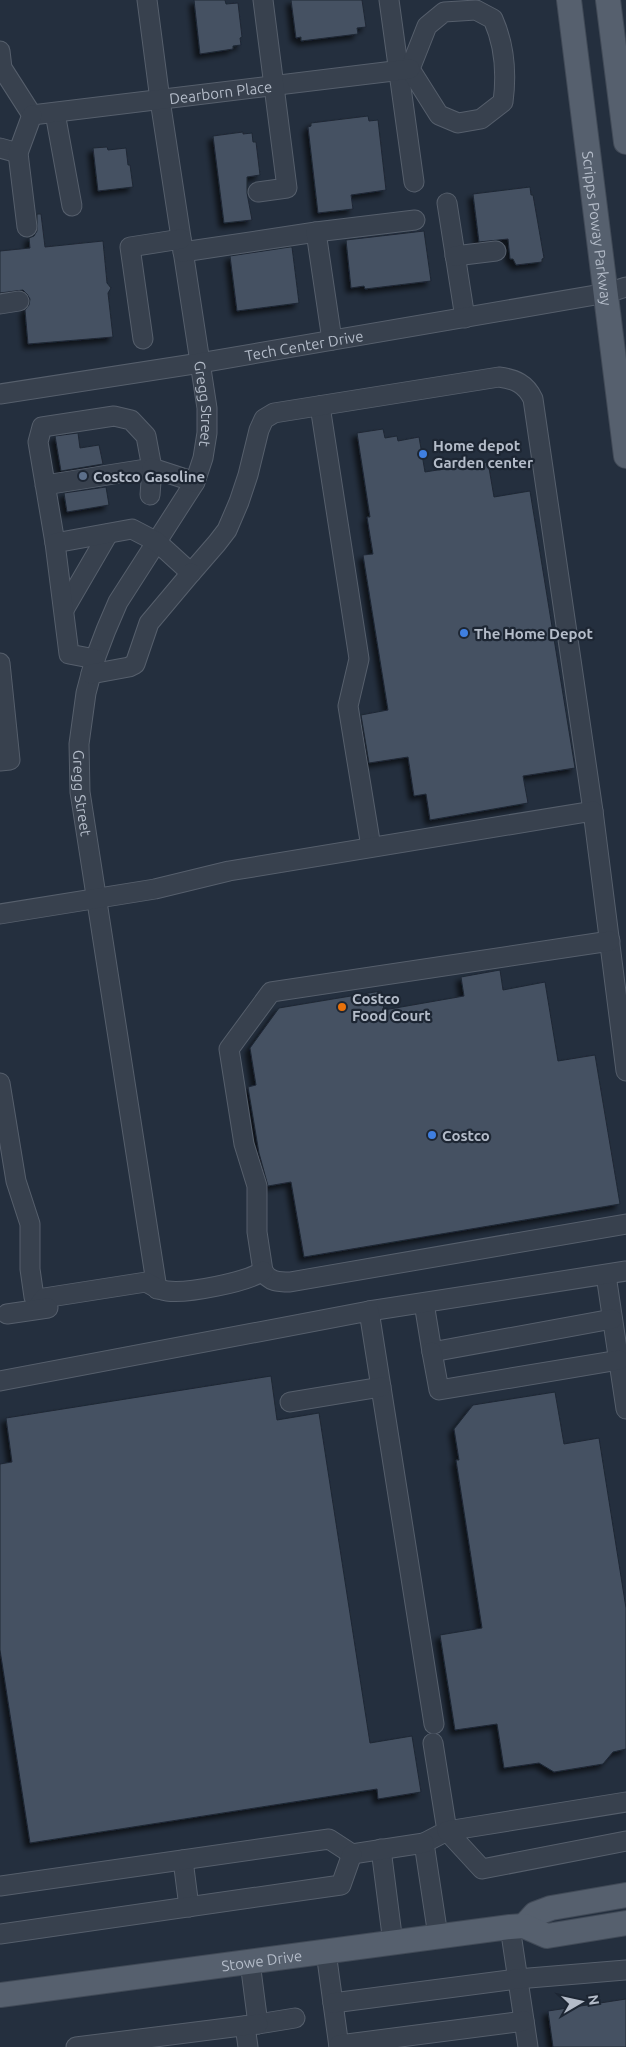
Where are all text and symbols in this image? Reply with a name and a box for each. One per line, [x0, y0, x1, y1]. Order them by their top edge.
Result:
street label: Dearborn Place [168, 77, 273, 107]
street label: Scripps Poway Parkway [579, 150, 616, 307]
street label: Tech Center Drive [244, 327, 365, 364]
street label: Gregg Street [191, 360, 216, 448]
place label: Home depot Garden center [433, 437, 534, 471]
marker: Home depot Garden center [417, 448, 429, 460]
place label: Costco Gasoline [93, 468, 205, 485]
marker: Costco Gasoline [77, 470, 89, 482]
place label: The Home Depot [474, 625, 594, 642]
marker: The Home Depot [458, 627, 470, 639]
street label: Gregg Street [71, 750, 95, 837]
place label: Costco Food Court [352, 990, 431, 1024]
marker: Costco Food Court [336, 1001, 348, 1013]
place label: Costco [442, 1127, 490, 1144]
marker: Costco [426, 1129, 438, 1141]
street label: Stowe Drive [220, 1946, 303, 1974]
north arrow [556, 1977, 606, 2027]
text: N [585, 1994, 603, 2006]

